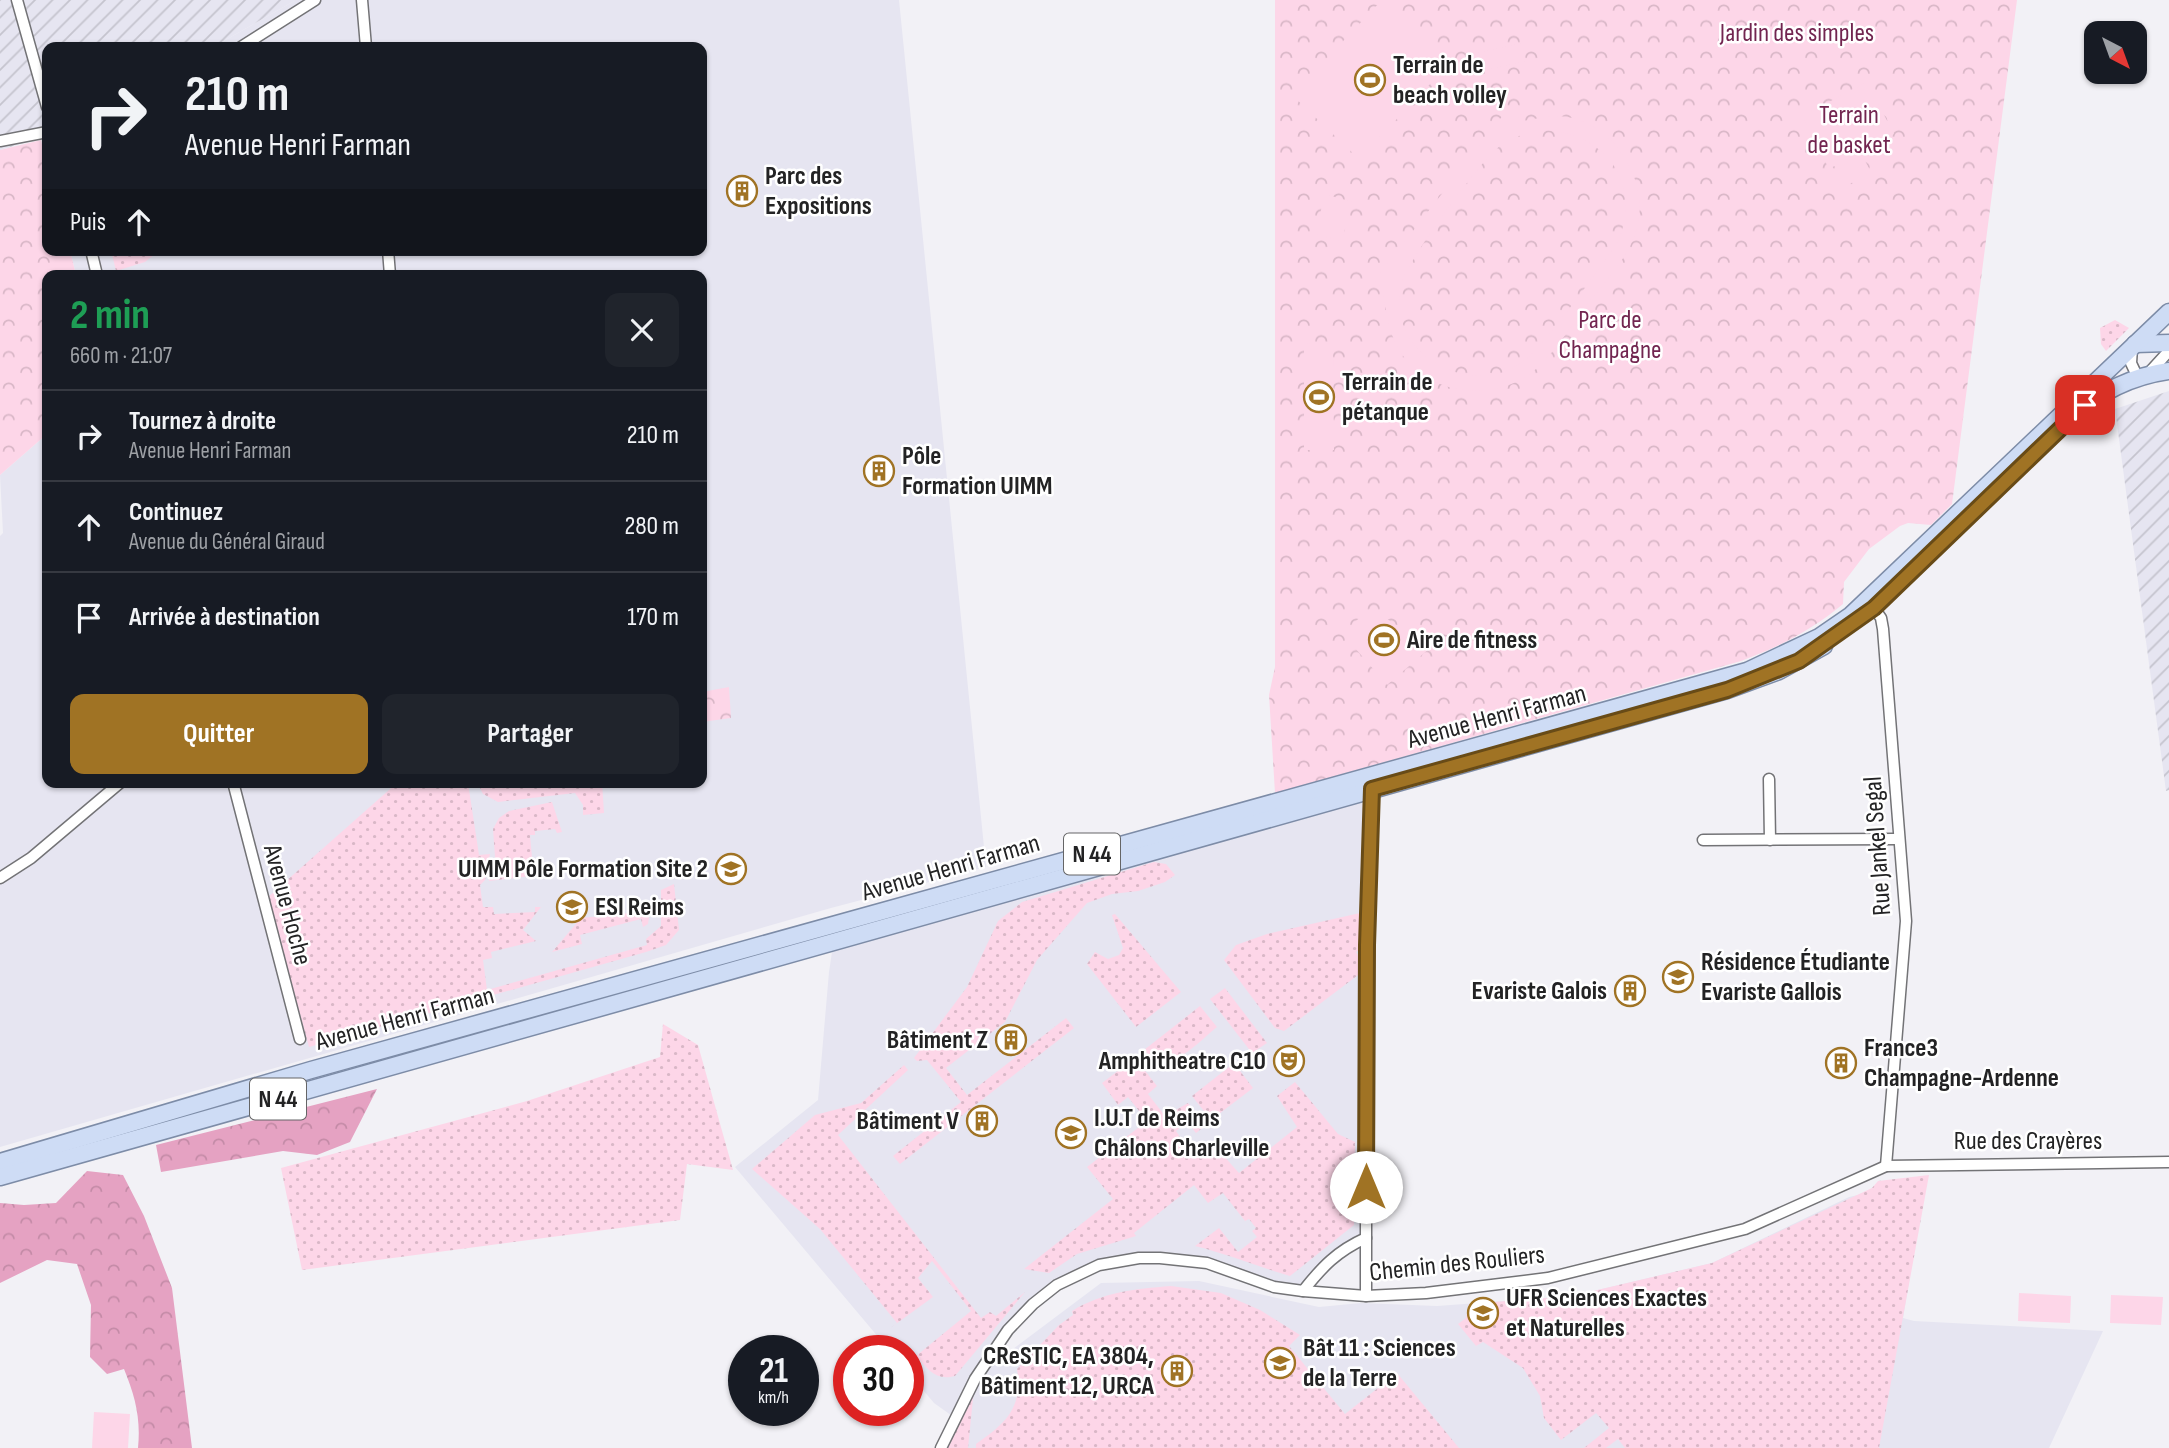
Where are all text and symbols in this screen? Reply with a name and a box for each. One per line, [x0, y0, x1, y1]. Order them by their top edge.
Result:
park label: Jardin des simples [1719, 18, 1874, 49]
north arrow [2084, 21, 2147, 84]
map controls [2084, 21, 2147, 84]
place label: Terrain de beach volley [1393, 50, 1507, 111]
sports icon: Terrain de beach volley [1353, 63, 1387, 97]
text: 210 m [185, 66, 289, 125]
icon: right [70, 70, 161, 161]
park label: Terrain de basket [1807, 100, 1891, 161]
text: Avenue Henri Farman [185, 126, 411, 165]
place label: Parc des Expositions [765, 161, 872, 222]
building icon: Parc des Expositions [725, 174, 759, 208]
icon: ahead [120, 203, 158, 241]
text: Puis [70, 207, 106, 238]
text: 2 min [70, 290, 150, 341]
button: close [605, 293, 679, 367]
park label: Parc de Champagne [1558, 305, 1662, 366]
text: 660 m · 21:07 [70, 342, 172, 370]
place label: Terrain de pétanque [1342, 367, 1433, 428]
pin [2055, 375, 2115, 435]
sports icon: Terrain de pétanque [1302, 380, 1336, 414]
icon: arrive [2066, 386, 2104, 424]
text: Tournez à droite [129, 406, 276, 437]
icon: right [70, 417, 108, 455]
text: 210 m [627, 420, 679, 451]
text: Avenue Henri Farman [129, 437, 291, 465]
place label: Pôle Formation UIMM [902, 441, 1053, 502]
building icon: Pôle Formation UIMM [862, 454, 896, 488]
text: Continuez [129, 497, 223, 528]
icon: ahead [70, 508, 108, 546]
text: 280 m [624, 511, 679, 542]
text: Avenue du Général Giraud [129, 528, 325, 556]
icon: arrive [70, 599, 108, 637]
text: Arrivée à destination [129, 602, 320, 633]
text: 170 m [627, 602, 679, 633]
sports icon: Aire de fitness [1367, 623, 1401, 657]
place label: Aire de fitness [1406, 625, 1537, 656]
street label: Avenue Henri Farman [1403, 678, 1590, 756]
button: Quitter [70, 694, 368, 774]
button: Partager [382, 694, 679, 774]
street label: Rue Jankel Segal [1858, 775, 1898, 917]
street label: Avenue Henri Farman [858, 828, 1044, 908]
road number: N 44 [1064, 834, 1120, 874]
street label: Avenue Hoche [256, 840, 318, 969]
school or university icon: UIMM Pôle Formation Site 2 [714, 852, 748, 886]
place label: UIMM Pôle Formation Site 2 [458, 854, 708, 885]
school or university icon: ESI Reims [555, 890, 589, 924]
place label: ESI Reims [595, 892, 684, 923]
place label: Résidence Étudiante Evariste Gallois [1701, 947, 1890, 1008]
school or university icon: Résidence Étudiante Evariste Gallois [1661, 960, 1695, 994]
building icon: Evariste Galois [1613, 974, 1647, 1008]
place label: Evariste Galois [1472, 976, 1607, 1007]
street label: Avenue Henri Farman [311, 980, 498, 1058]
building icon: Bâtiment Z [994, 1023, 1028, 1057]
place label: Bâtiment Z [887, 1025, 989, 1056]
place label: France3 Champagne-Ardenne [1864, 1033, 2059, 1094]
theatre icon: Amphitheatre C10 [1272, 1044, 1306, 1078]
place label: Amphitheatre C10 [1098, 1046, 1266, 1077]
building icon: France3 Champagne-Ardenne [1824, 1046, 1858, 1080]
road number: N 44 [250, 1078, 306, 1120]
place label: I.U.T de Reims Châlons Charleville [1094, 1103, 1269, 1164]
building icon: Bâtiment V [965, 1104, 999, 1138]
place label: Bâtiment V [857, 1106, 959, 1137]
school or university icon: I.U.T de Reims Châlons Charleville [1054, 1116, 1088, 1150]
street label: Rue des Crayères [1954, 1126, 2102, 1157]
position arrow [1329, 1150, 1403, 1224]
street label: Chemin des Rouliers [1368, 1239, 1546, 1289]
place label: UFR Sciences Exactes et Naturelles [1506, 1283, 1707, 1344]
school or university icon: UFR Sciences Exactes et Naturelles [1466, 1296, 1500, 1330]
place label: Bât 11 : Sciences de la Terre [1303, 1333, 1456, 1394]
speed limit sign: 30 [833, 1335, 924, 1426]
place label: CReSTIC, EA 3804, Bâtiment 12, URCA [981, 1341, 1155, 1402]
school or university icon: Bât 11 : Sciences de la Terre [1263, 1346, 1297, 1380]
text: 21 [759, 1350, 788, 1393]
building icon: CReSTIC, EA 3804, Bâtiment 12, URCA [1160, 1354, 1194, 1388]
text: km/h [758, 1387, 789, 1408]

